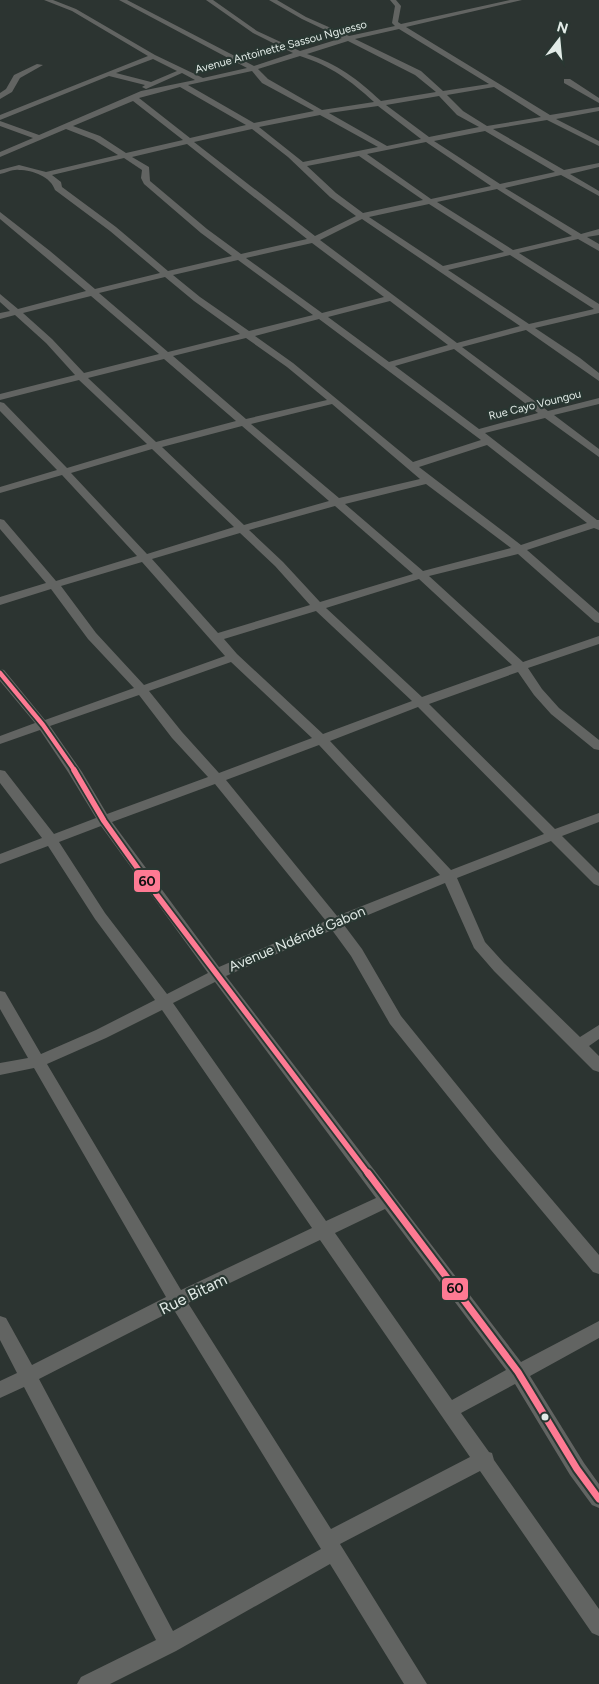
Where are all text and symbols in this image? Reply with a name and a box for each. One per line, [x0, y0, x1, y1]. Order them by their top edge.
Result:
north arrow [534, 15, 584, 65]
street label: Avenue Antoinette Sassou Nguesso [194, 18, 368, 76]
text: N [555, 18, 570, 38]
street label: Rue Cayo Voungou [487, 387, 583, 423]
line badge: 60 [133, 869, 161, 893]
text: 60 [138, 873, 156, 890]
street label: Avenue Ndéndé Gabon [226, 902, 368, 975]
street label: Rue Bitam [156, 1269, 230, 1319]
line badge: 60 [441, 1277, 469, 1301]
text: 60 [446, 1280, 464, 1297]
unlabelled marker [540, 1412, 550, 1422]

